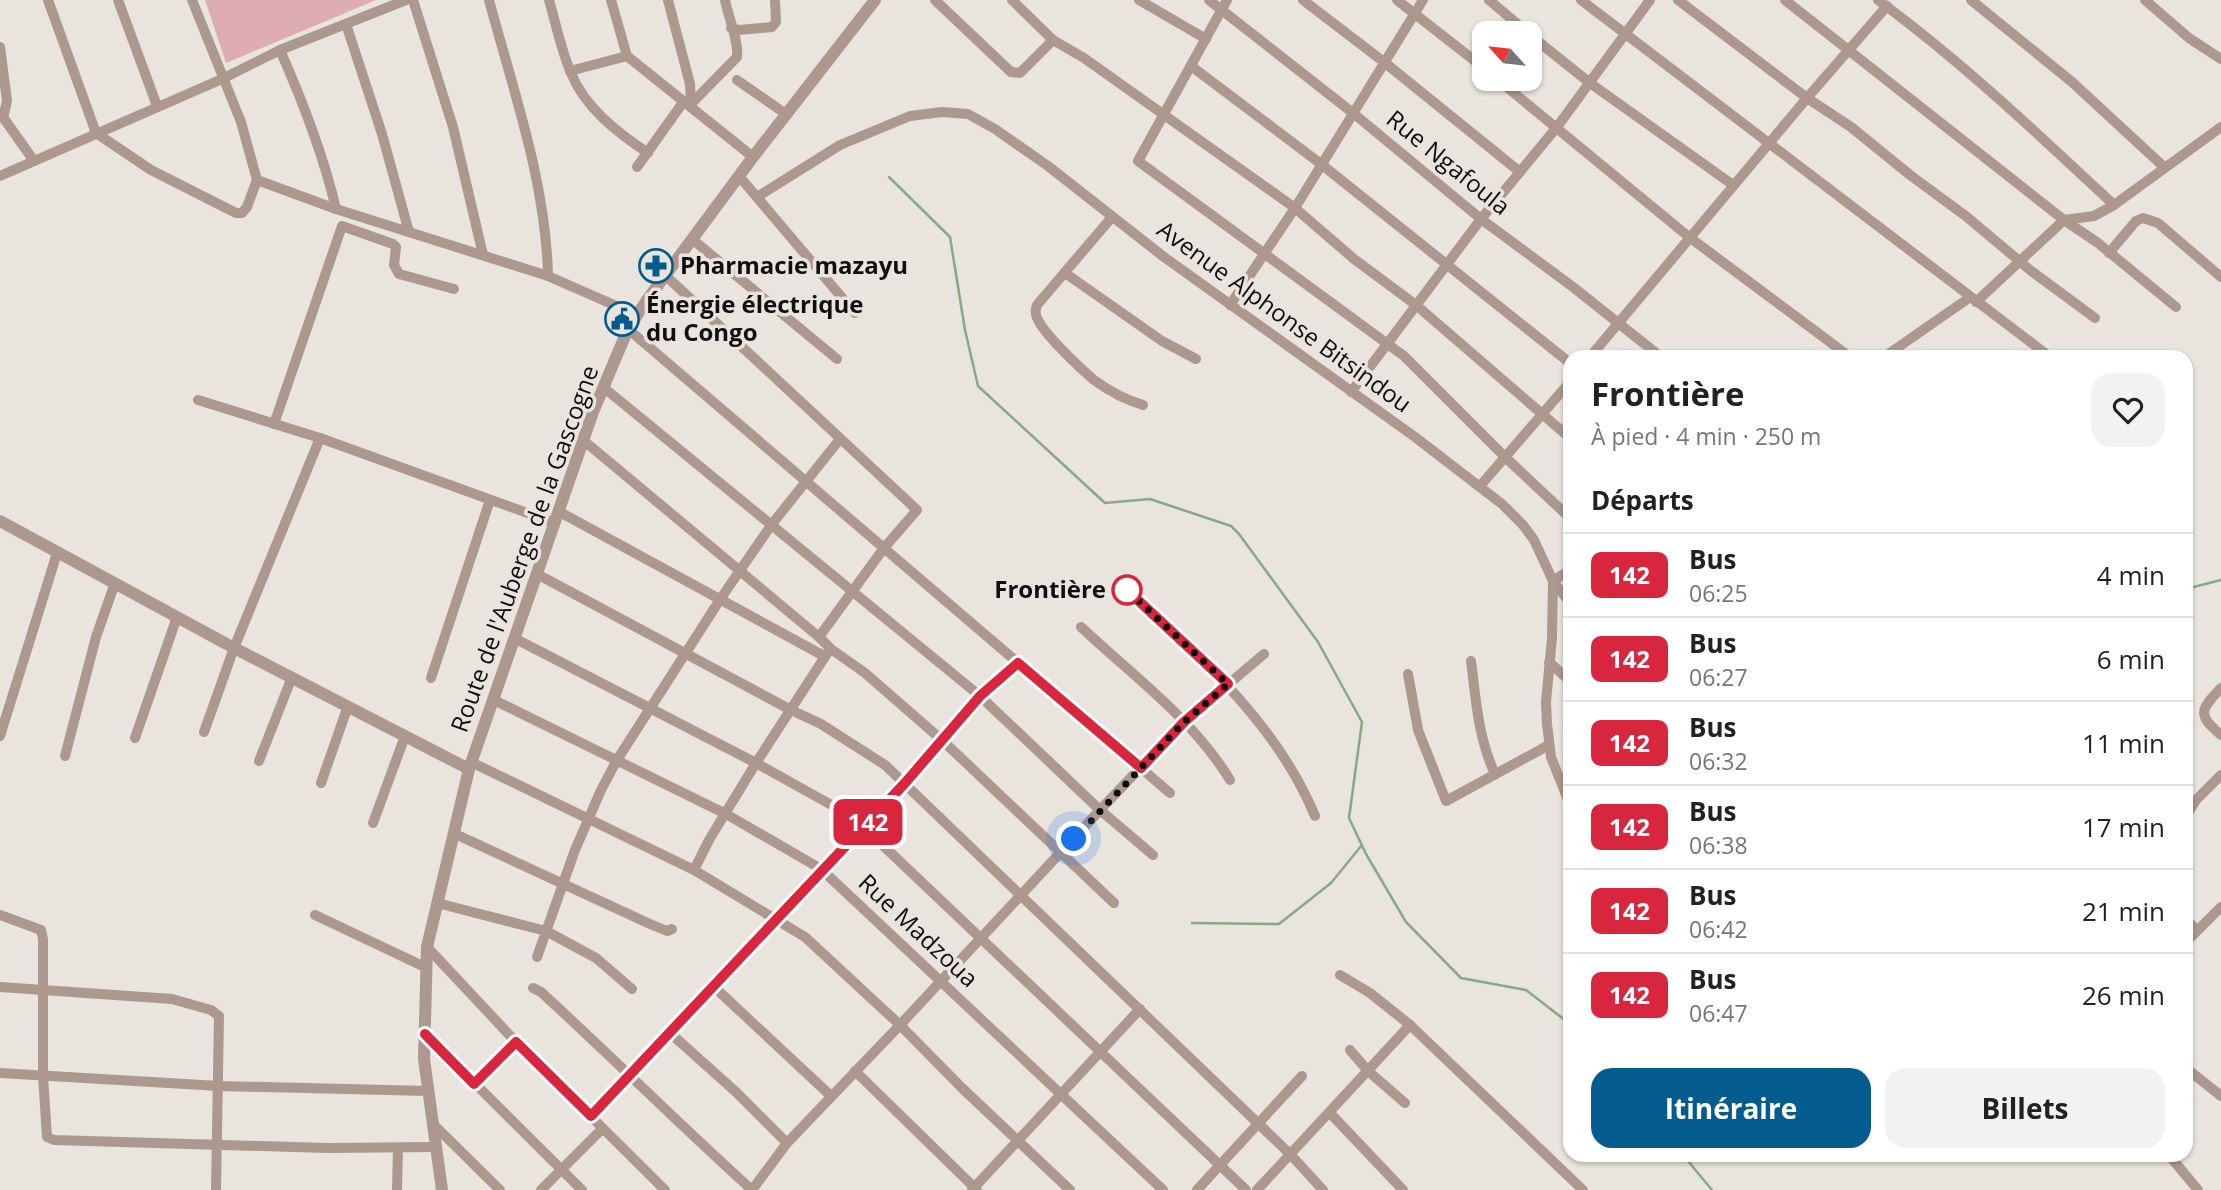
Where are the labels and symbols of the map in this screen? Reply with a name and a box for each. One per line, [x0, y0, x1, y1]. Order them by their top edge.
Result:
north arrow [1472, 21, 1542, 91]
street label: Rue Ngafoula [1380, 102, 1518, 222]
street label: Avenue Alphonse Bitsindou [1151, 212, 1419, 419]
pharmacy icon: Pharmacie mazayu [637, 247, 675, 285]
place label: Pharmacie mazayu [680, 248, 908, 281]
place label: Énergie électrique du Congo [646, 287, 863, 348]
public building icon: Énergie électrique du Congo [603, 300, 641, 338]
street label: Route de l'Auberge de la Gascogne [442, 361, 605, 736]
place label: Frontière [994, 572, 1106, 605]
marker: Frontière [1112, 575, 1142, 605]
line badge: 142 [828, 799, 908, 845]
your location [1056, 821, 1091, 856]
street label: Rue Madzoua [852, 866, 986, 994]

